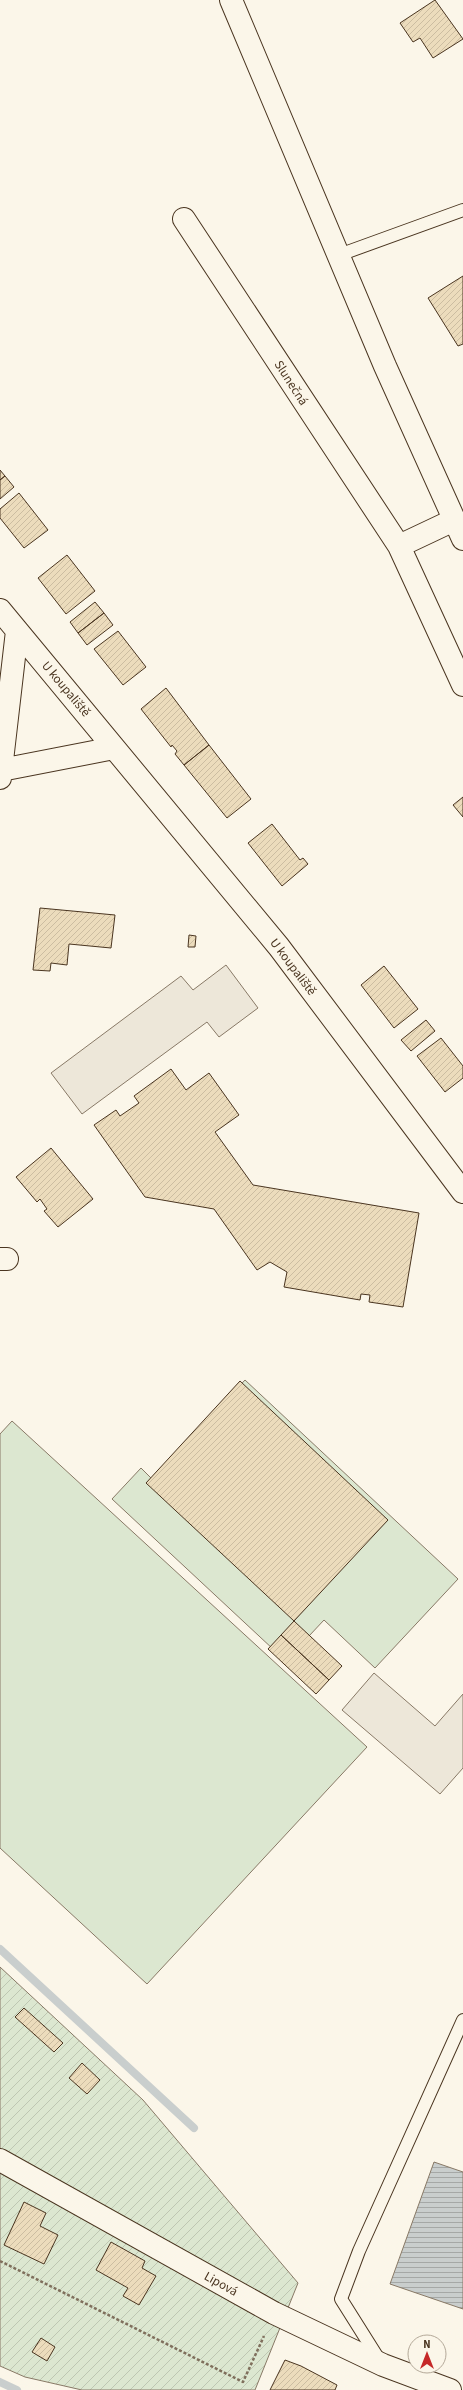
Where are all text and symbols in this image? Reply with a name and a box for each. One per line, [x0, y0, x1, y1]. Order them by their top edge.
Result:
street label: Slunečná [270, 357, 312, 409]
street label: U koupaliště [37, 657, 95, 721]
street label: U koupaliště [266, 935, 320, 999]
street label: Lipová [201, 2267, 241, 2301]
north arrow [407, 2334, 447, 2374]
text: N [423, 2337, 431, 2352]

